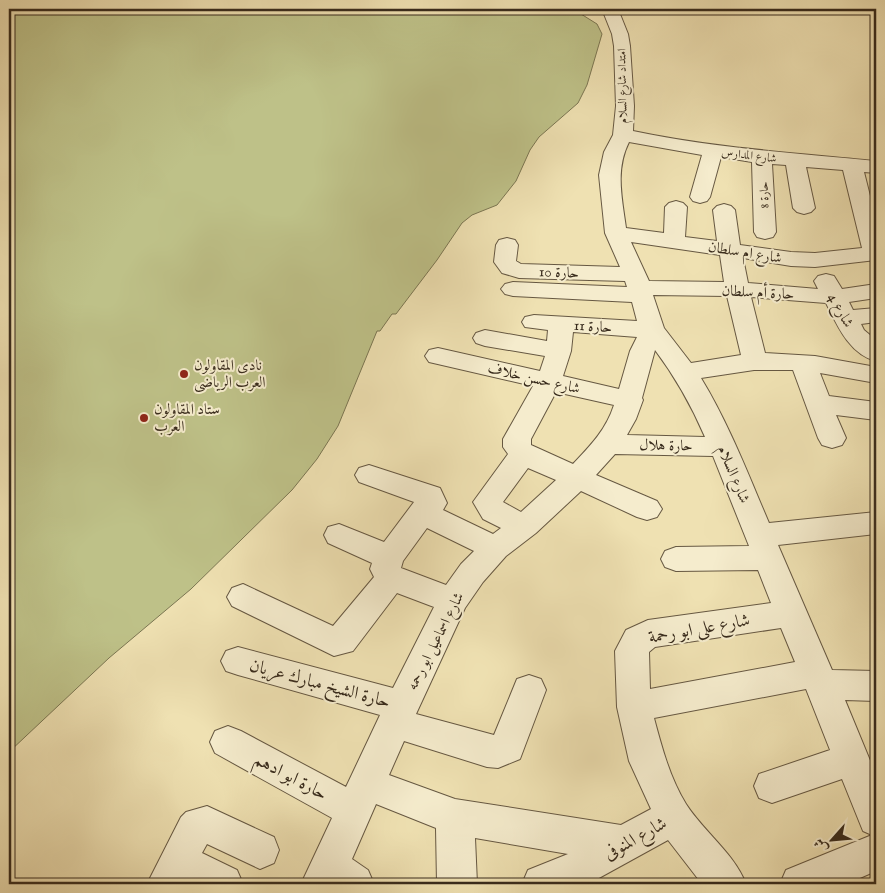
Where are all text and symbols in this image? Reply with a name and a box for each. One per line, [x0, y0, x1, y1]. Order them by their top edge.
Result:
street label: امتداد شارع السلام [614, 48, 634, 124]
street label: شارع المدارس [720, 145, 777, 169]
street label: حارة 8 [757, 181, 772, 209]
street label: شارع ام سلطان [706, 237, 783, 271]
street label: حارة 10 [539, 262, 579, 283]
street label: حارة أم سلطان [721, 279, 795, 307]
street label: شارع 4 [821, 290, 858, 332]
street label: حارة 11 [573, 316, 613, 337]
place label: نادى المقاولون العرب الرياضى [194, 356, 266, 393]
street label: شارع حسن خلاف [485, 359, 582, 401]
marker: نادى المقاولون العرب الرياضى [178, 368, 190, 380]
place label: ستاد المقاولون العرب [154, 400, 220, 436]
marker: ستاد المقاولون العرب [138, 412, 150, 424]
street label: حارة هلال [639, 436, 693, 455]
street label: شارع السلام [710, 442, 754, 507]
street label: شارع اسماعيل ابو رحمه [403, 589, 471, 695]
street label: شارع على ابو رحمة [647, 609, 752, 652]
street label: حارة الشيخ مبارك عريان [246, 655, 393, 717]
street label: حارة ابو ادهم [248, 748, 331, 810]
street label: شارع المنوفى [600, 813, 672, 868]
north arrow [808, 816, 858, 866]
text: ش [810, 835, 832, 856]

